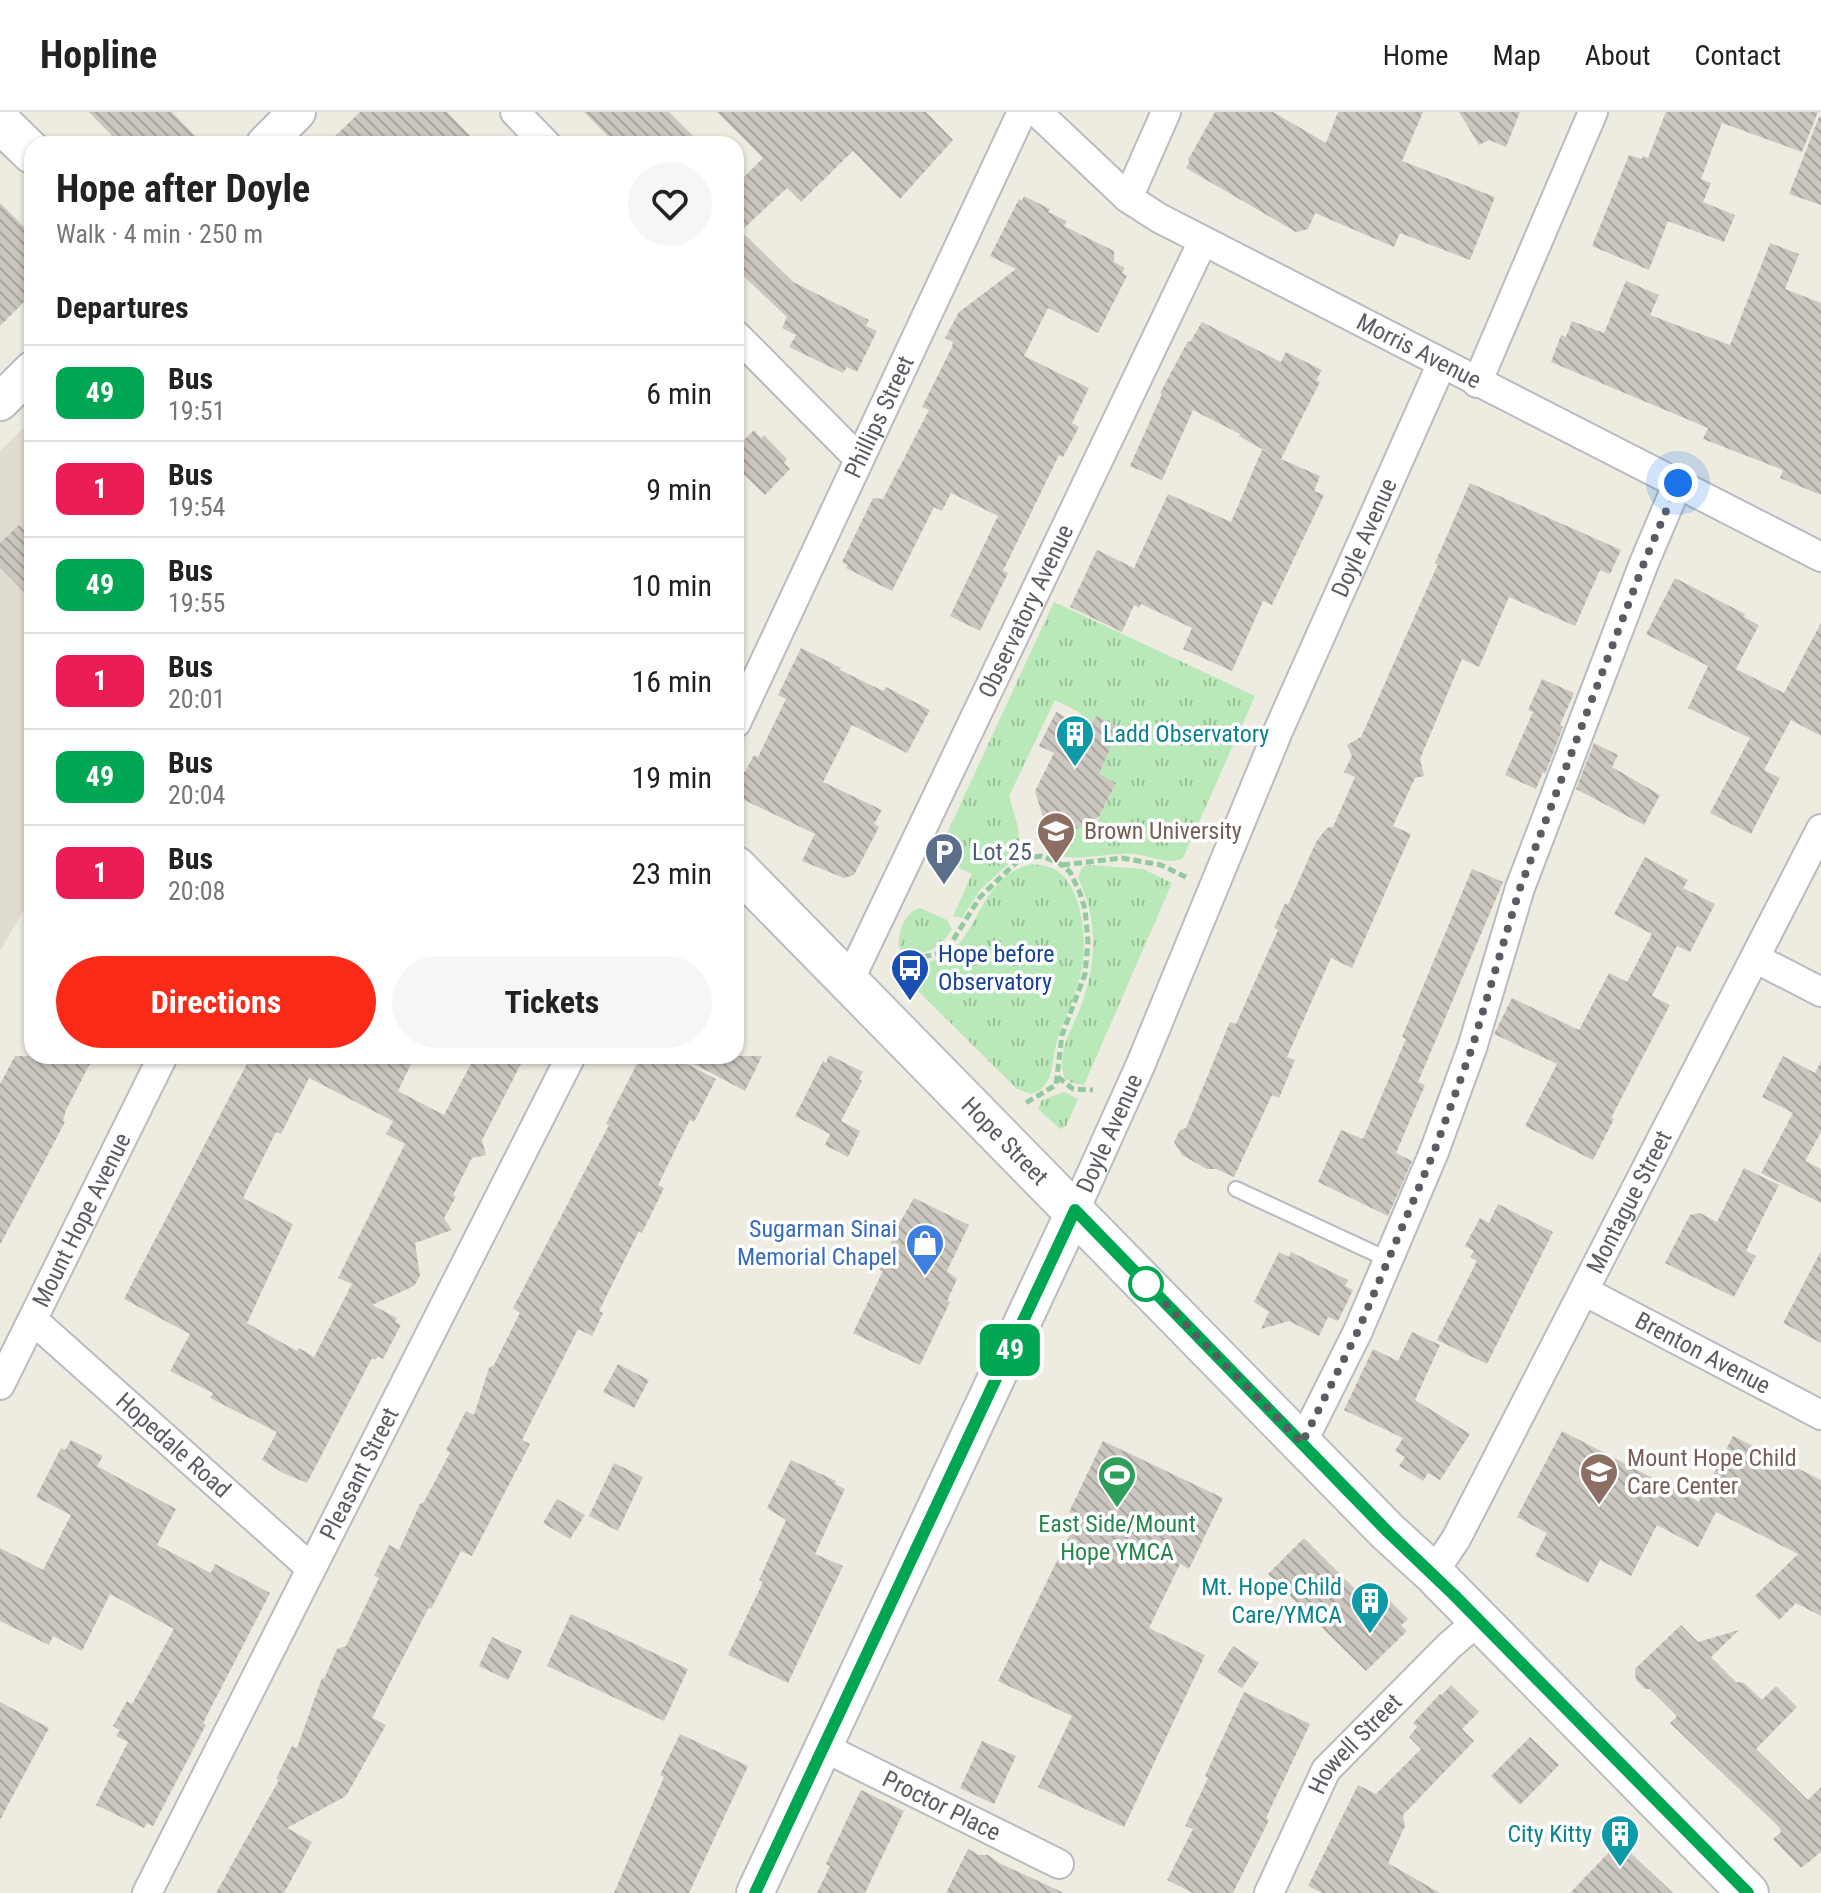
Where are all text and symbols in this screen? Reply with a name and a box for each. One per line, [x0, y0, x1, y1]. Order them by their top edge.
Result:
text: Hopline [40, 33, 157, 77]
text: Home [1383, 39, 1448, 72]
text: Map [1492, 39, 1541, 72]
text: About [1585, 39, 1651, 72]
text: Contact [1695, 39, 1781, 72]
button: heart [628, 162, 712, 246]
text: Hope after Doyle [56, 167, 310, 211]
text: Walk · 4 min · 250 m [56, 219, 263, 249]
text: Departures [56, 290, 189, 325]
street label: Morris Avenue [1352, 308, 1486, 394]
street label: Phillips Street [839, 351, 920, 482]
text: Bus [168, 361, 213, 396]
text: 49 [86, 376, 114, 409]
text: 6 min [646, 376, 712, 411]
text: 19:51 [168, 396, 225, 426]
text: Bus [168, 457, 213, 492]
your location [1658, 463, 1698, 503]
text: 1 [93, 472, 107, 505]
text: 9 min [646, 472, 712, 507]
street label: Doyle Avenue [1326, 474, 1403, 601]
text: 19:54 [168, 492, 225, 522]
street label: Observatory Avenue [973, 520, 1079, 702]
text: Bus [168, 553, 213, 588]
text: 49 [86, 568, 114, 601]
text: 10 min [631, 568, 712, 603]
text: 19:55 [168, 588, 225, 618]
text: Bus [168, 649, 213, 684]
text: 1 [93, 664, 107, 697]
text: 16 min [631, 664, 712, 699]
text: 20:01 [168, 684, 225, 714]
building icon: Ladd Observatory [1054, 713, 1096, 768]
place label: Ladd Observatory [1103, 720, 1269, 748]
text: Bus [168, 745, 213, 780]
text: 49 [86, 760, 114, 793]
text: 19 min [631, 760, 712, 795]
text: 20:04 [168, 780, 225, 810]
school or university icon: Brown University [1035, 810, 1077, 865]
place label: Brown University [1084, 817, 1242, 845]
parking icon: Lot 25 [923, 831, 965, 886]
place label: Lot 25 [972, 838, 1032, 866]
text: Bus [168, 841, 213, 876]
text: 1 [93, 856, 107, 889]
text: 23 min [631, 856, 712, 891]
text: 20:08 [168, 876, 225, 906]
place label: Hope before Observatory [938, 940, 1055, 996]
bus stop icon: Hope before Observatory [889, 947, 931, 1002]
button: Directions [56, 956, 376, 1048]
button: Tickets [392, 956, 712, 1048]
street label: Doyle Avenue [1071, 1070, 1148, 1197]
street label: Hope Street [956, 1091, 1054, 1191]
street label: Montague Street [1581, 1126, 1678, 1278]
street label: Mount Hope Avenue [27, 1128, 137, 1312]
place label: Sugarman Sinai Memorial Chapel [737, 1215, 897, 1271]
shop icon: Sugarman Sinai Memorial Chapel [904, 1222, 946, 1277]
unlabelled marker [1129, 1267, 1163, 1301]
street label: Brenton Avenue [1631, 1306, 1775, 1400]
line badge: 49 [974, 1324, 1046, 1376]
text: 49 [996, 1333, 1024, 1366]
street label: Hopedale Road [110, 1387, 236, 1504]
street label: Pleasant Street [314, 1403, 405, 1545]
place label: Mount Hope Child Care Center [1627, 1444, 1797, 1500]
school or university icon: Mount Hope Child Care Center [1578, 1451, 1620, 1506]
sports icon: East Side/Mount Hope YMCA [1096, 1454, 1138, 1509]
place label: East Side/Mount Hope YMCA [1038, 1510, 1196, 1566]
place label: Mt. Hope Child Care/YMCA [1201, 1573, 1342, 1629]
building icon: Mt. Hope Child Care/YMCA [1349, 1580, 1391, 1635]
street label: Howell Street [1303, 1688, 1408, 1798]
street label: Proctor Place [878, 1765, 1005, 1847]
building icon: City Kitty [1599, 1813, 1641, 1868]
place label: City Kitty [1507, 1820, 1592, 1848]

